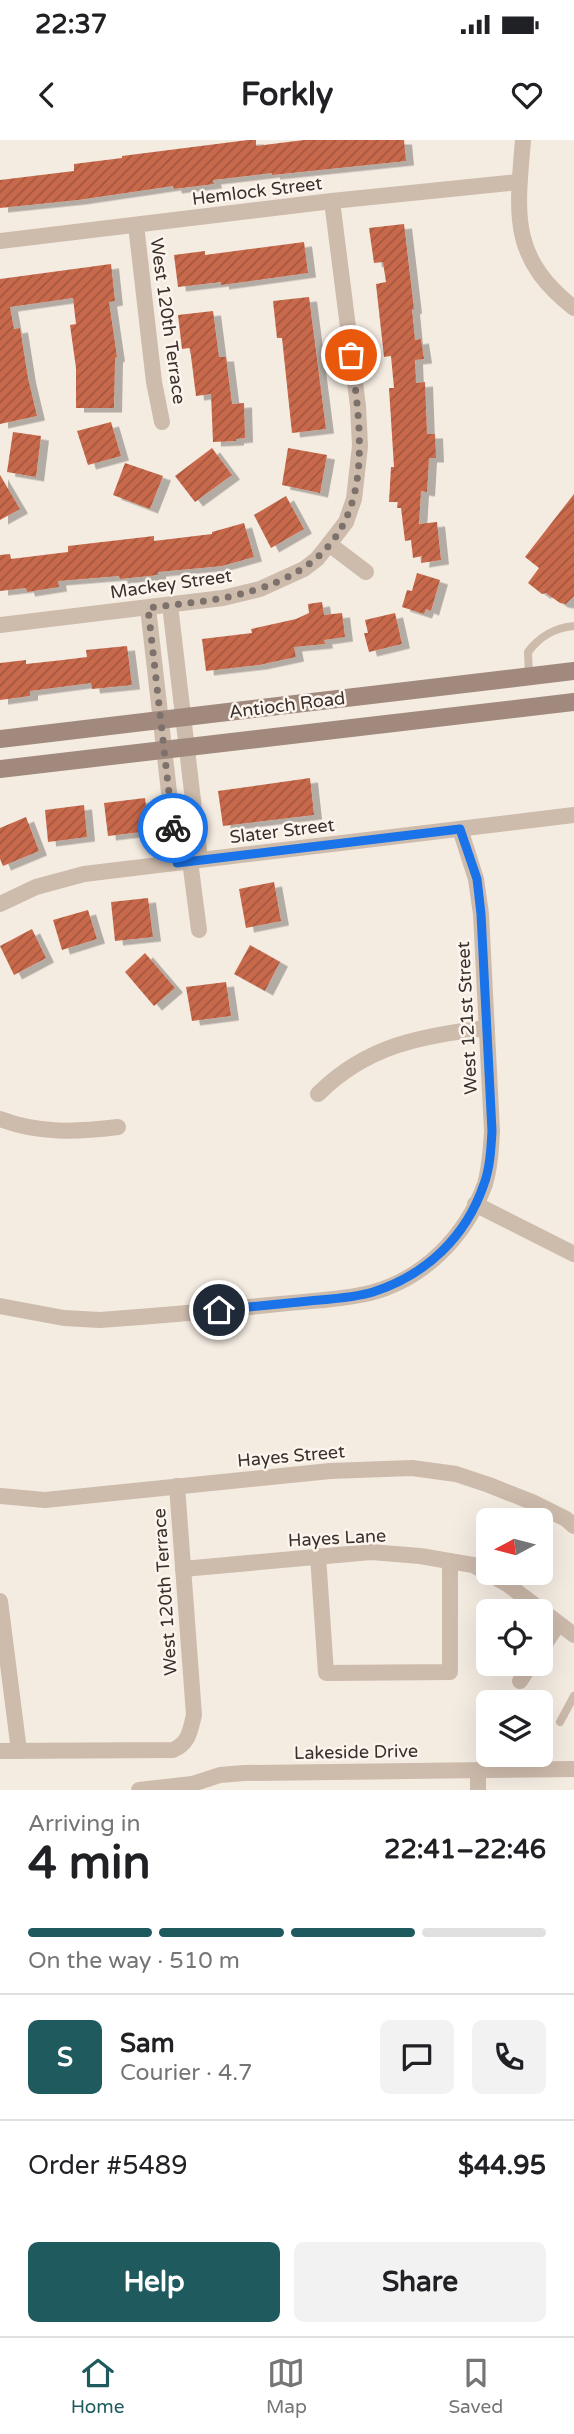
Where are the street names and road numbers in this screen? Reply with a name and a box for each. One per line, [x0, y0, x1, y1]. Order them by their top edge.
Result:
street label: Hemlock Street [191, 172, 323, 210]
street label: West 120th Terrace [145, 236, 191, 406]
street label: Mackey Street [109, 565, 233, 603]
street label: Antioch Road [228, 687, 346, 723]
street label: Slater Street [228, 814, 336, 848]
street label: West 121st Street [452, 941, 482, 1095]
street label: Hayes Street [236, 1440, 346, 1472]
street label: West 120th Terrace [148, 1508, 182, 1676]
street label: Hayes Lane [287, 1524, 387, 1552]
street label: Lakeside Drive [294, 1740, 418, 1764]

